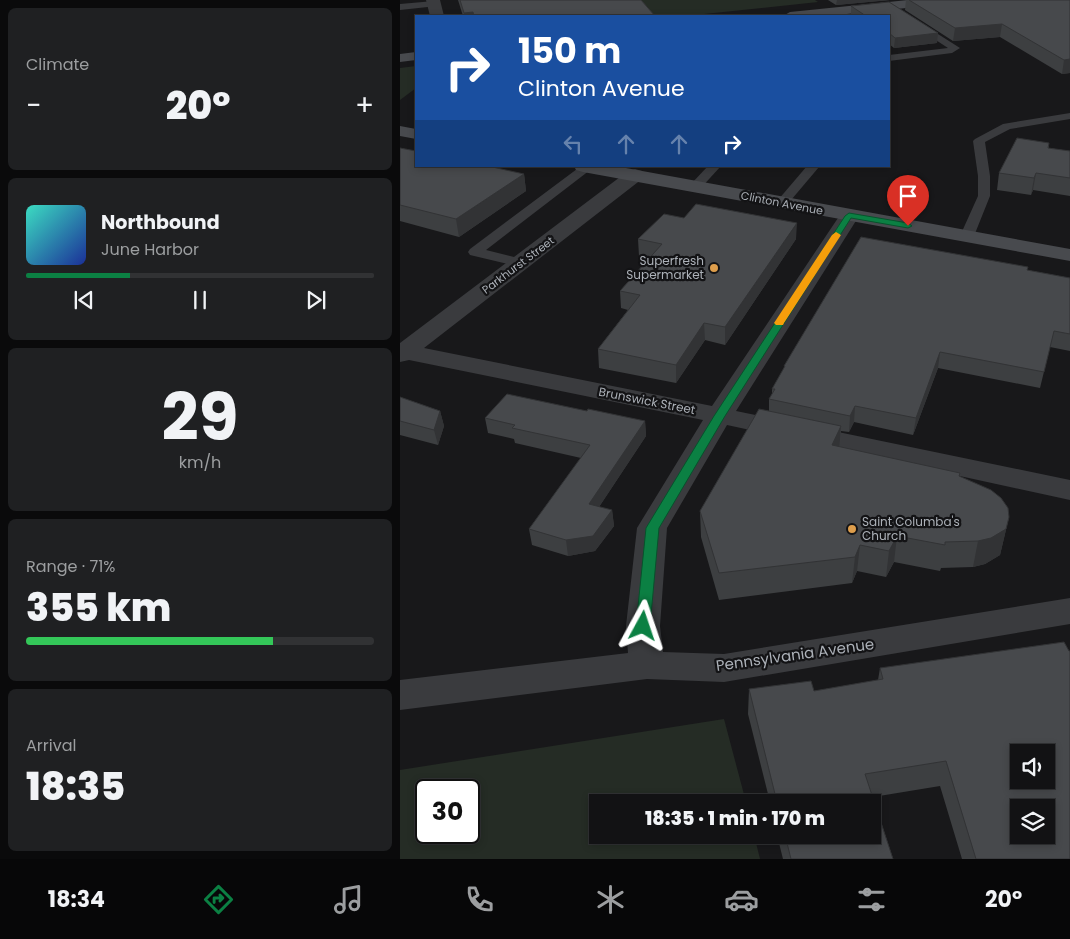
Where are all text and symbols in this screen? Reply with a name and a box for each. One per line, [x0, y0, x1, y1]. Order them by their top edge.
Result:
text: 150 m [518, 26, 621, 75]
icon: right [435, 35, 500, 100]
text: Climate [26, 53, 89, 76]
text: Clinton Avenue [518, 73, 685, 104]
text: 20° [166, 79, 231, 132]
text: − [26, 86, 41, 125]
text: + [355, 86, 374, 125]
icon: left [559, 130, 587, 158]
icon: ahead [612, 130, 640, 158]
icon: ahead [665, 130, 693, 158]
icon: right [718, 130, 746, 158]
pin [887, 175, 929, 226]
icon: arrive [894, 182, 922, 210]
street label: Clinton Avenue [740, 187, 825, 219]
text: Northbound [101, 209, 220, 236]
street label: Parkhurst Street [479, 233, 557, 297]
text: June Harbor [101, 238, 199, 261]
place label: Superfresh Supermarket [626, 252, 704, 283]
marker: Superfresh Supermarket [708, 262, 720, 274]
icon: previous [70, 286, 98, 314]
icon: pause [186, 286, 214, 314]
icon: next [302, 286, 330, 314]
text: 29 [161, 372, 239, 463]
street label: Brunswick Street [597, 383, 697, 418]
text: km/h [179, 451, 221, 474]
place label: Saint Columba's Church [862, 513, 960, 544]
marker: Saint Columba's Church [846, 523, 858, 535]
text: Range · 71% [26, 555, 115, 578]
text: 355 km [26, 581, 171, 634]
position arrow [616, 599, 668, 651]
street label: Pennsylvania Avenue [715, 633, 875, 676]
text: Arrival [26, 734, 76, 757]
map controls [1010, 744, 1055, 844]
button: sound [1010, 744, 1055, 789]
text: 18:35 [26, 760, 125, 813]
speed limit sign: 30 [415, 779, 480, 844]
button: layers [1010, 799, 1055, 844]
text: 18:35 · 1 min · 170 m [645, 805, 825, 832]
icon: directions [201, 882, 236, 917]
icon: music [331, 882, 366, 917]
icon: phone [462, 882, 497, 917]
icon: climate [593, 882, 628, 917]
icon: car [724, 882, 759, 917]
icon: filters [854, 882, 889, 917]
text: 18:34 [48, 884, 105, 915]
text: 20° [985, 884, 1022, 915]

